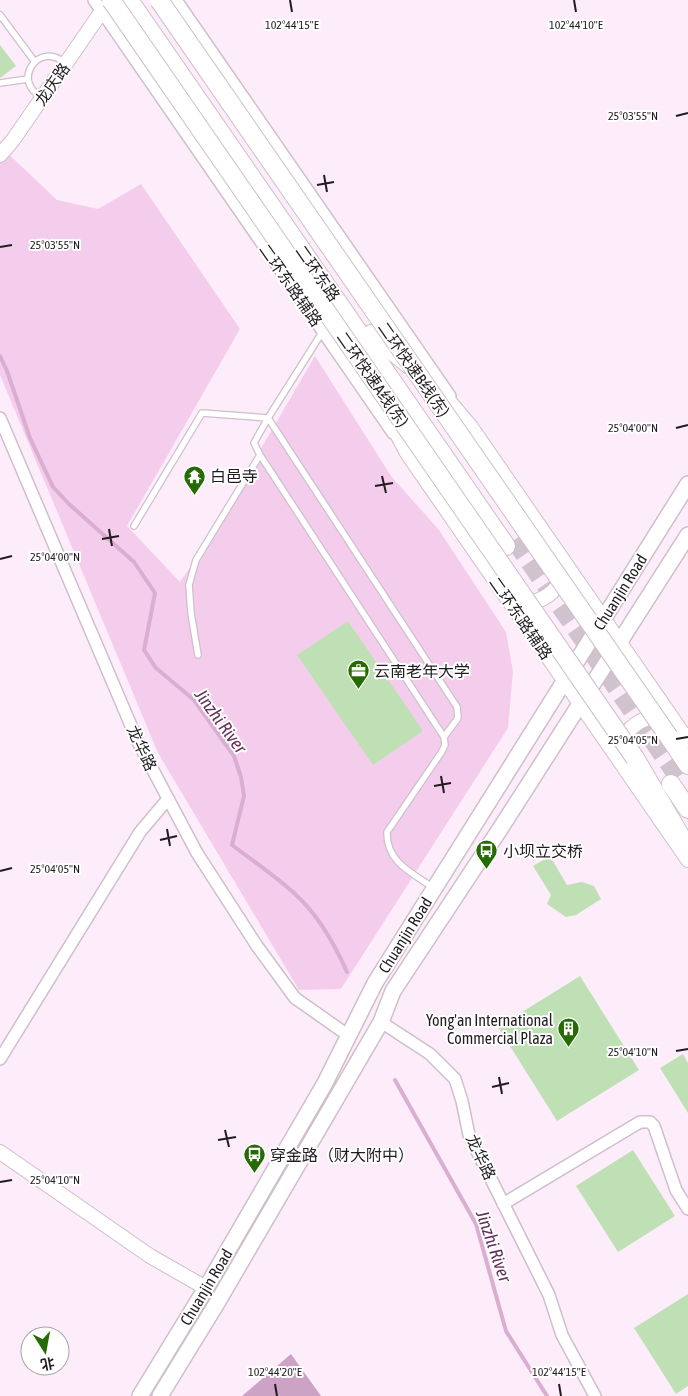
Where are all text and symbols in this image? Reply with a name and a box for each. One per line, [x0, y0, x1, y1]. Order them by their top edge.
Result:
text: 102°44'15"E [265, 18, 319, 32]
text: 102°44'10"E [549, 18, 603, 32]
street label: 龙庆路 [31, 59, 73, 109]
text: 25°03'55"N [608, 109, 658, 123]
text: 25°03'55"N [30, 238, 80, 252]
street label: 二环东路辅路 [256, 241, 326, 329]
street label: 二环东路 [292, 242, 344, 304]
street label: 二环快速B线(东) [374, 318, 453, 420]
street label: 二环快速A线(东) [333, 328, 412, 431]
text: 25°04'00"N [608, 421, 658, 435]
temple icon: 白邑寺 [182, 464, 206, 495]
place label: 白邑寺 [210, 467, 258, 485]
text: 25°04'00"N [30, 550, 80, 564]
street label: Chuanjin Road [590, 551, 651, 634]
street label: 二环东路辅路 [486, 574, 556, 662]
office icon: 云南老年大学 [346, 659, 370, 690]
place label: 云南老年大学 [374, 662, 470, 680]
water label: Jinzhi River [190, 684, 252, 758]
street label: 龙华路 [124, 722, 160, 774]
text: 25°04'05"N [608, 733, 658, 747]
bus stop icon: 小坝立交桥 [475, 839, 499, 870]
place label: 小坝立交桥 [503, 842, 583, 860]
text: 25°04'05"N [30, 862, 80, 876]
street label: Chuanjin Road [375, 894, 436, 977]
place label: Yong'an International Commercial Plaza [426, 1011, 554, 1047]
building icon: Yong'an International Commercial Plaza [557, 1017, 581, 1048]
text: 25°04'10"N [608, 1045, 658, 1059]
street label: 龙华路 [463, 1131, 499, 1183]
bus stop icon: 穿金路（财大附中） [242, 1143, 266, 1174]
place label: 穿金路（财大附中） [270, 1146, 414, 1164]
text: 25°04'10"N [30, 1173, 80, 1187]
water label: Jinzhi River [472, 1207, 516, 1285]
street label: Chuanjin Road [176, 1246, 237, 1329]
north arrow [20, 1326, 70, 1376]
text: 北 [39, 1355, 56, 1373]
text: 102°44'20"E [248, 1365, 302, 1379]
text: 102°44'15"E [532, 1365, 586, 1379]

